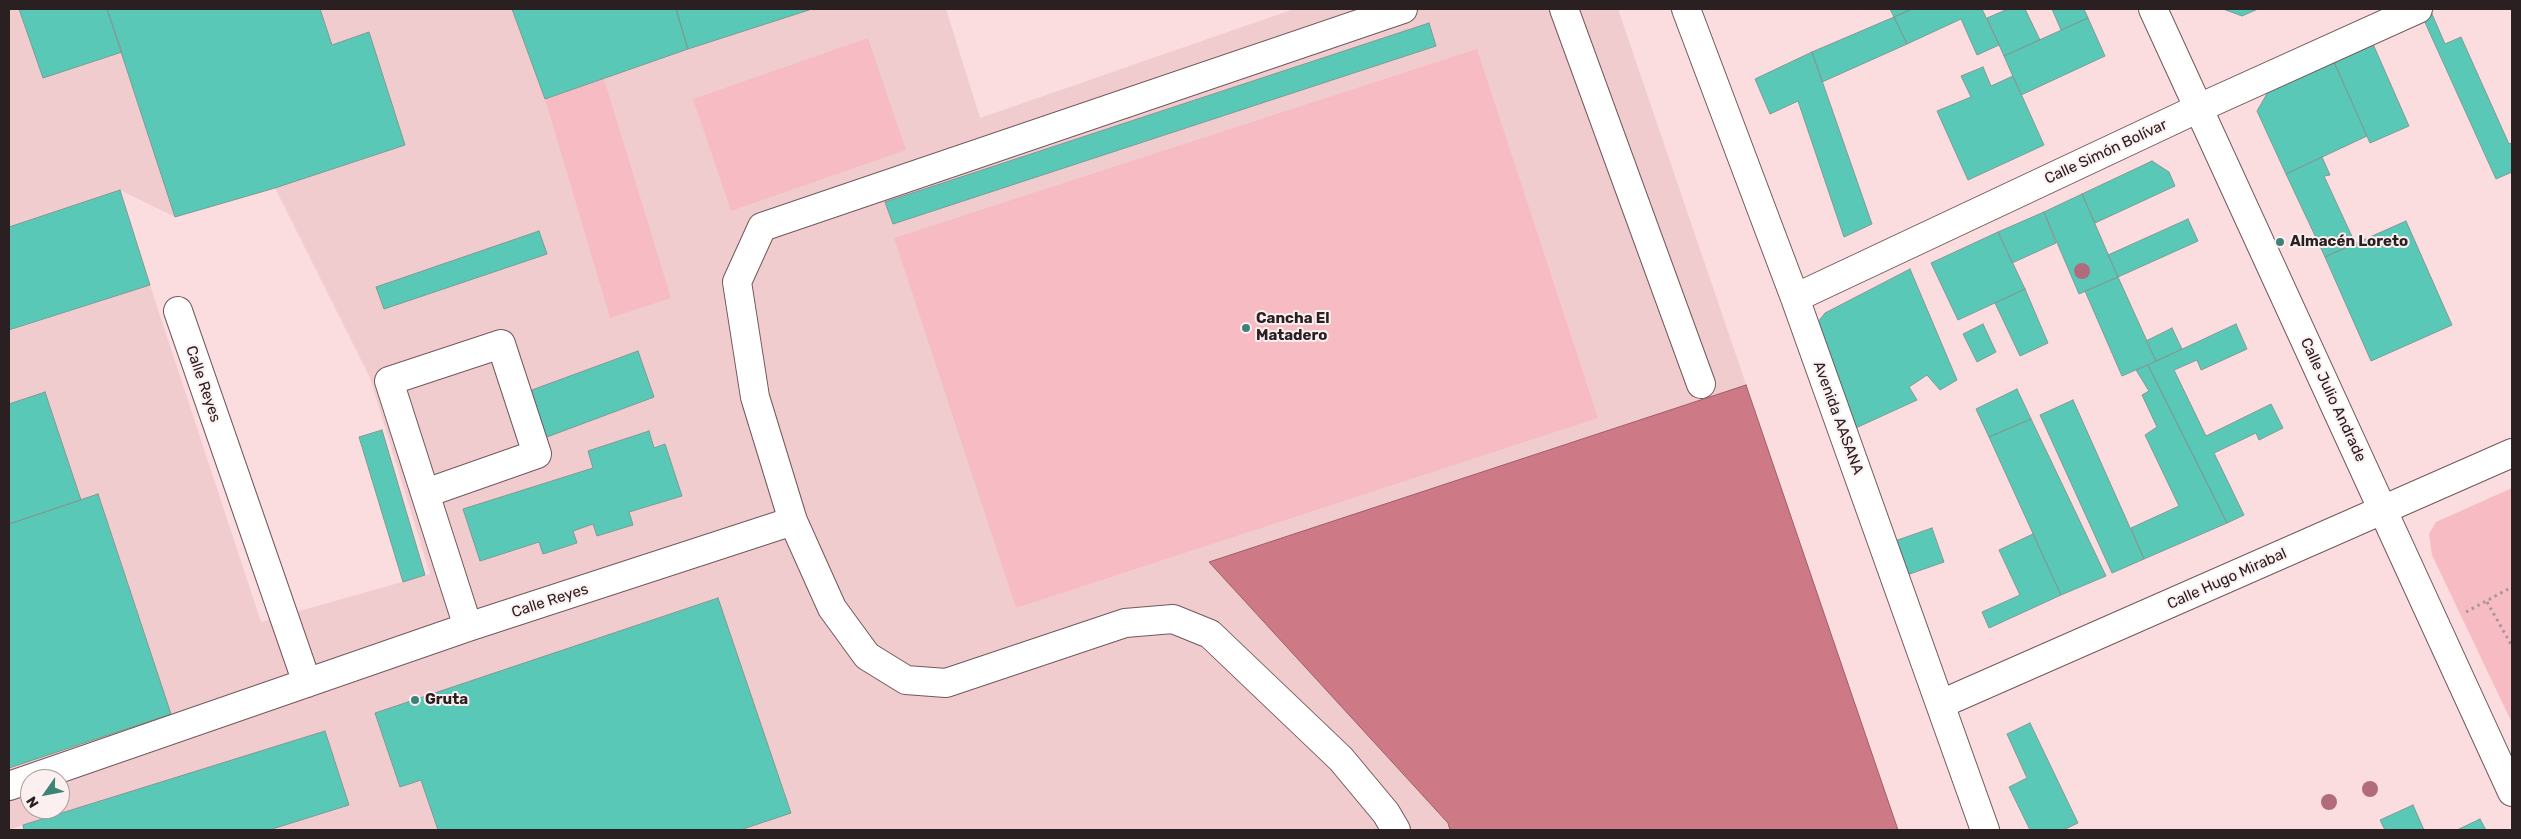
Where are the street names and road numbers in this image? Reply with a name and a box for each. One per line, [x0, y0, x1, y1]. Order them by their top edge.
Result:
street label: Calle Simón Bolívar [2042, 116, 2170, 188]
street label: Calle Julio Andrade [2296, 335, 2370, 465]
street label: Calle Reyes [182, 343, 224, 425]
street label: Avenida AASANA [1809, 359, 1867, 477]
street label: Calle Hugo Mirabal [2164, 545, 2290, 613]
street label: Calle Reyes [509, 580, 591, 622]

